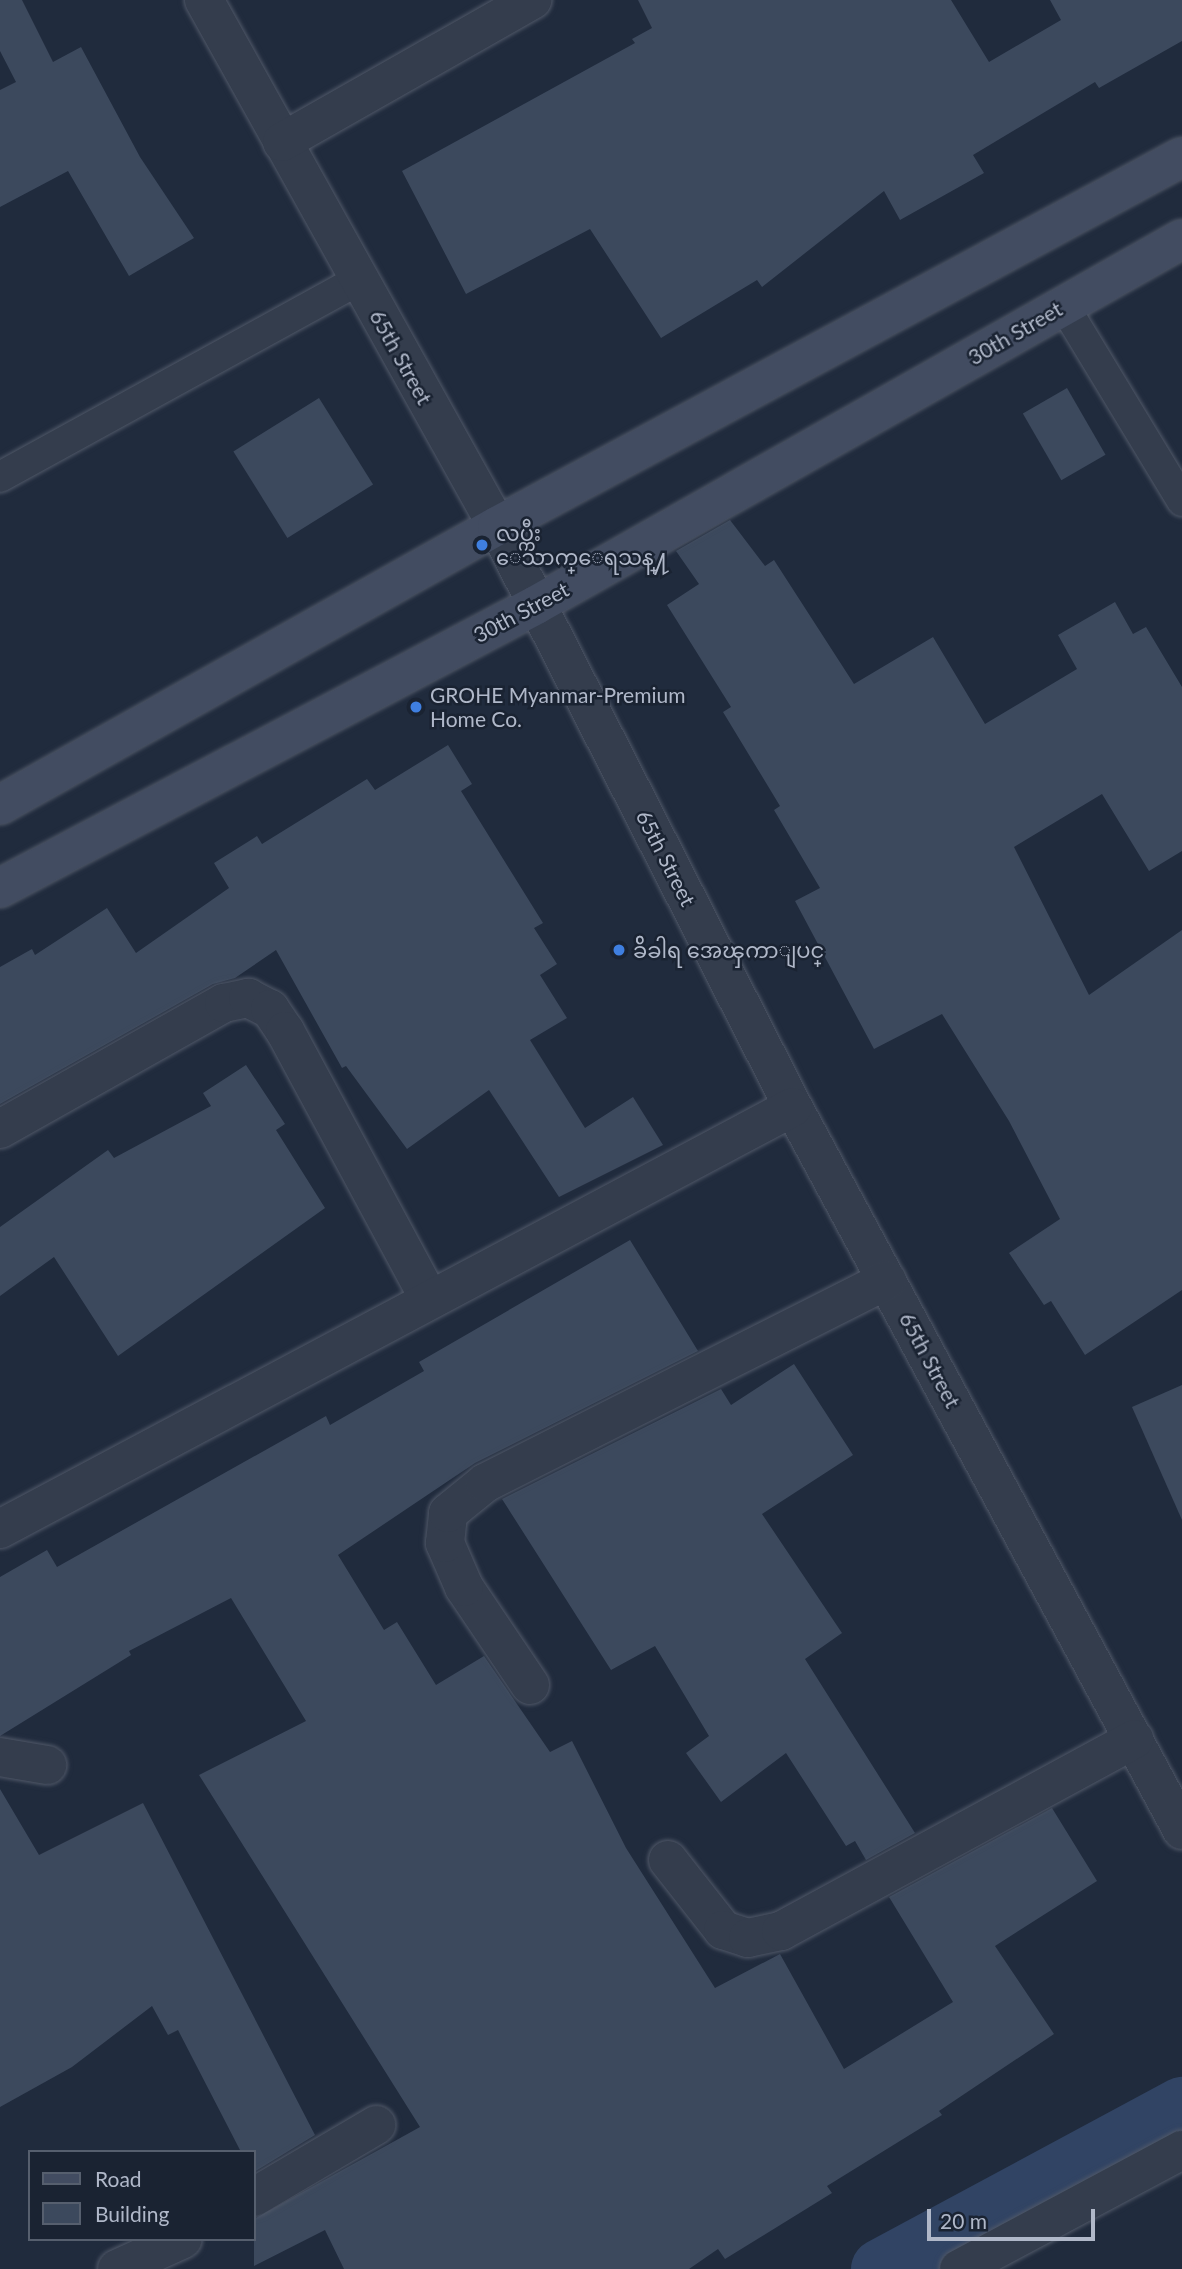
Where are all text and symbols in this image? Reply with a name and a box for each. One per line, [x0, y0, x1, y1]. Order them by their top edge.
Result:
street label: 30th Street [964, 296, 1066, 370]
street label: 65th Street [365, 305, 437, 409]
place label: လပ္ကီး ေသာက္ေရသန္႔ [496, 520, 669, 570]
marker: လပ္ကီး ေသာက္ေရသန္႔ [474, 537, 490, 553]
street label: 30th Street [469, 576, 573, 648]
place label: GROHE Myanmar-Premium Home Co. [430, 682, 685, 732]
marker: GROHE Myanmar-Premium Home Co. [408, 699, 424, 715]
street label: 65th Street [631, 806, 701, 910]
place label: ခ်ိခါရ အေၾကာျပင္ [633, 937, 824, 963]
marker: ခ်ိခါရ အေၾကာျပင္ [611, 942, 627, 958]
street label: 65th Street [894, 1308, 966, 1412]
legend [28, 2150, 256, 2241]
text: Road [95, 2166, 142, 2191]
scale bar [930, 2196, 1098, 2240]
text: Building [95, 2201, 170, 2226]
text: 20 m [940, 2208, 987, 2233]

